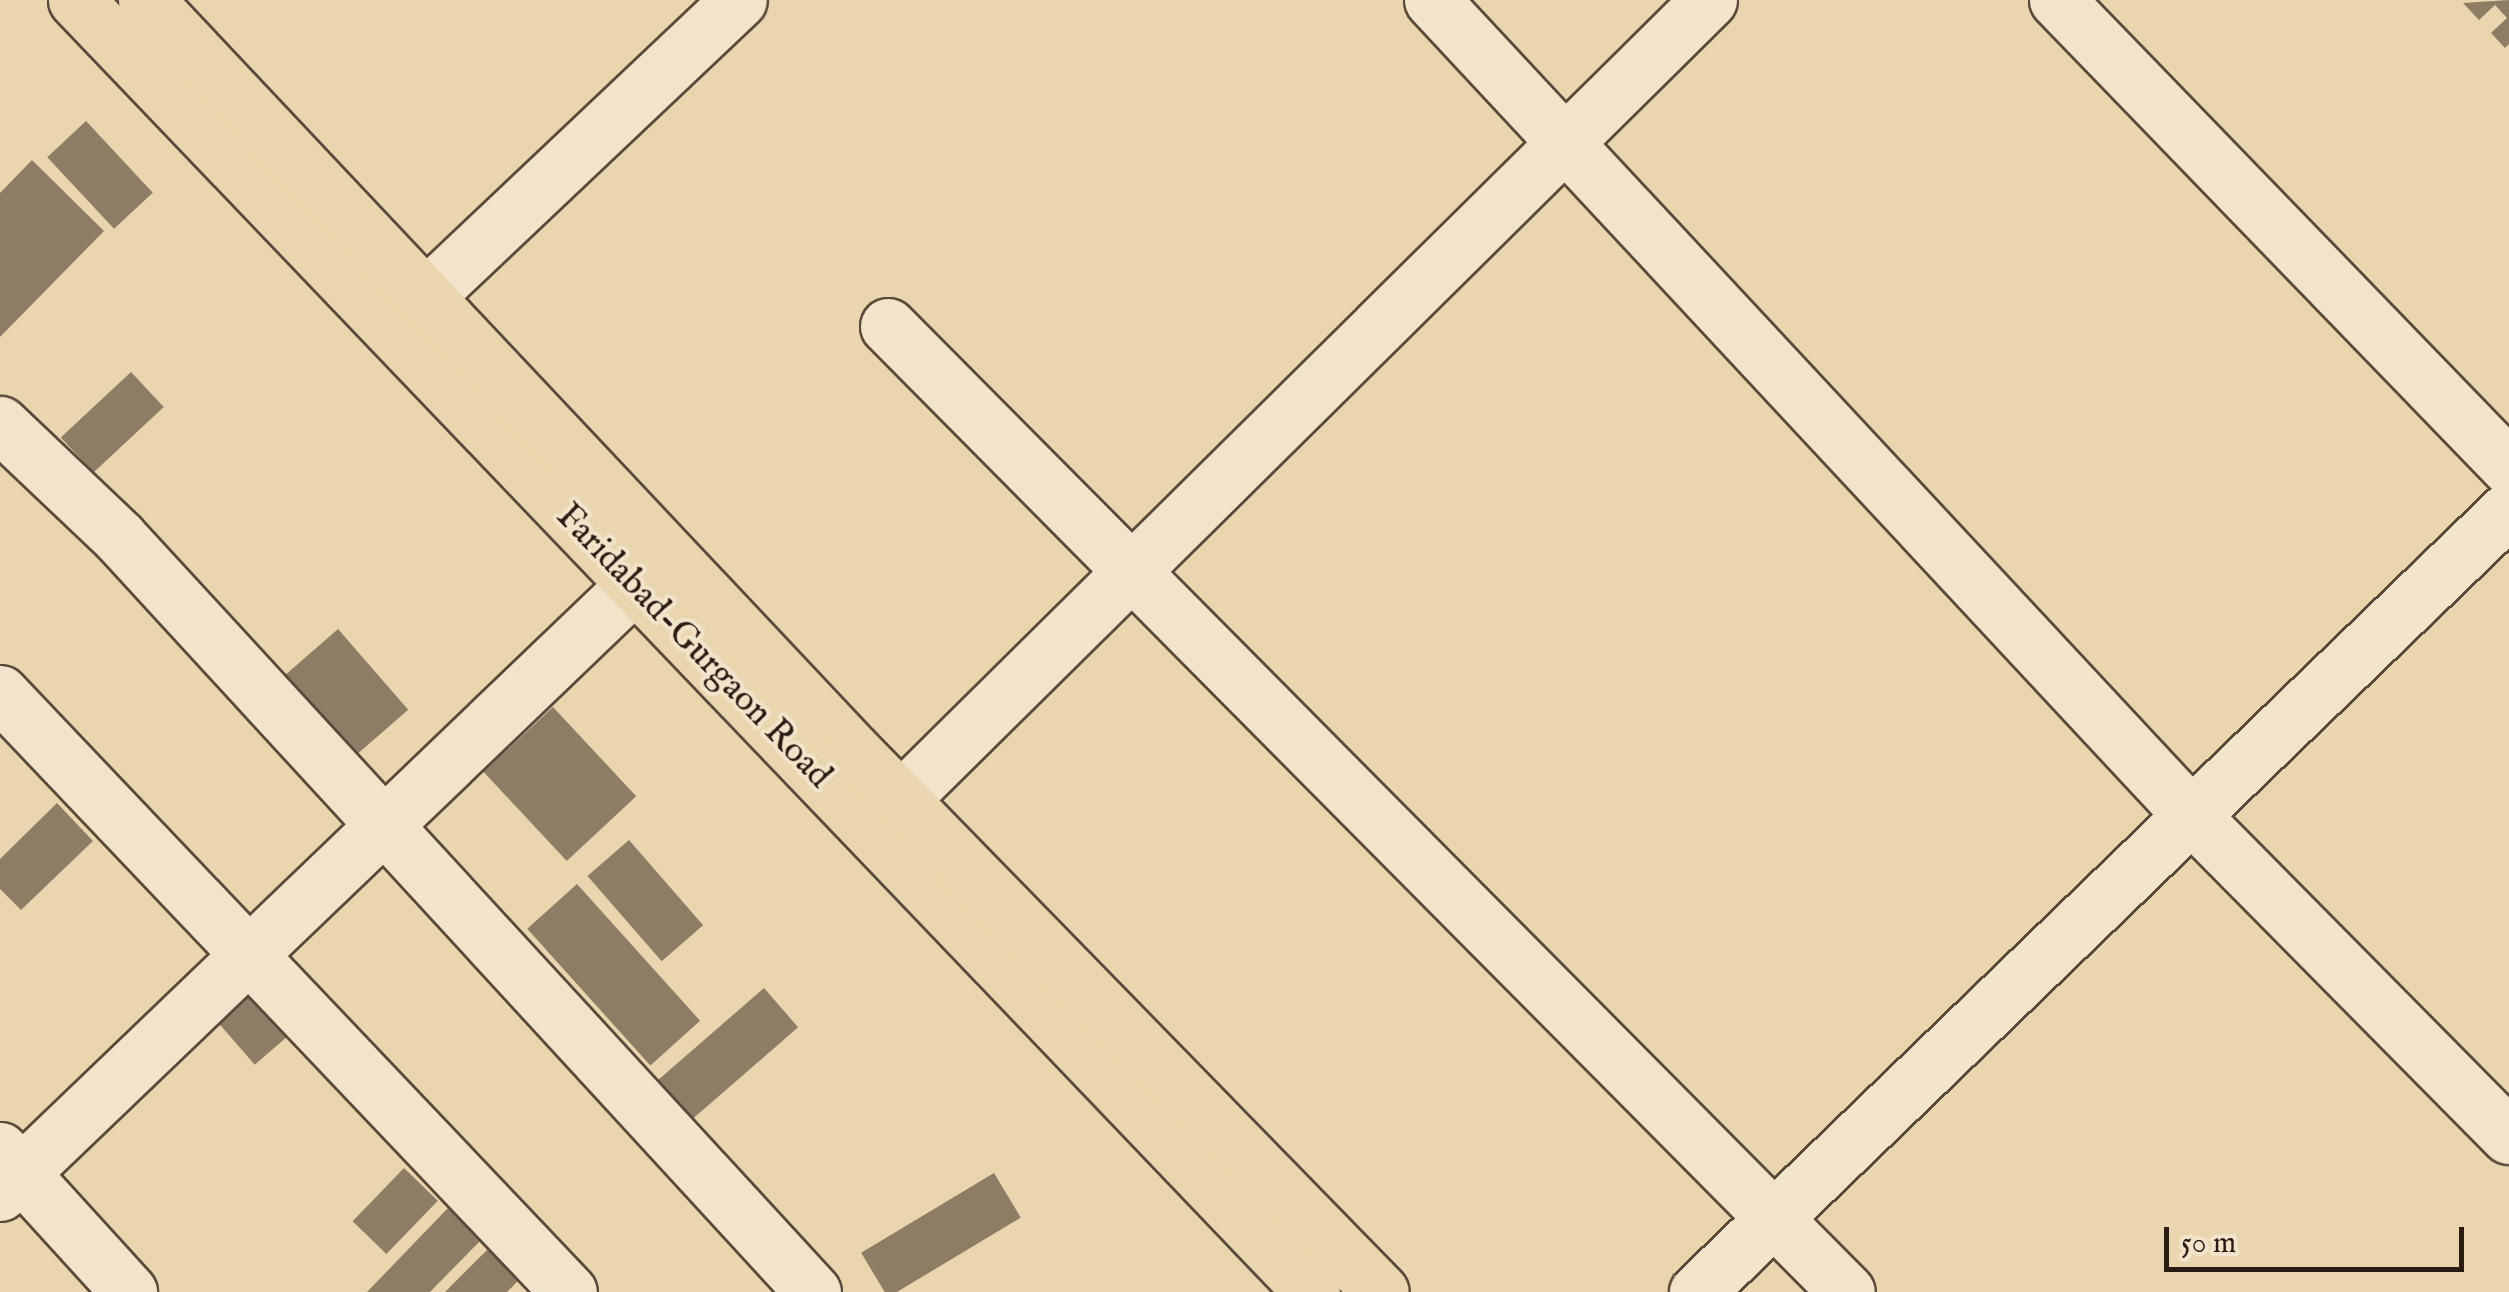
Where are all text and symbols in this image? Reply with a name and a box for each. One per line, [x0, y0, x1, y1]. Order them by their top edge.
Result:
street label: Faridabad-Gurgaon Road [546, 496, 840, 798]
scale bar [2169, 1207, 2469, 1269]
text: 50 m [2181, 1225, 2236, 1263]

